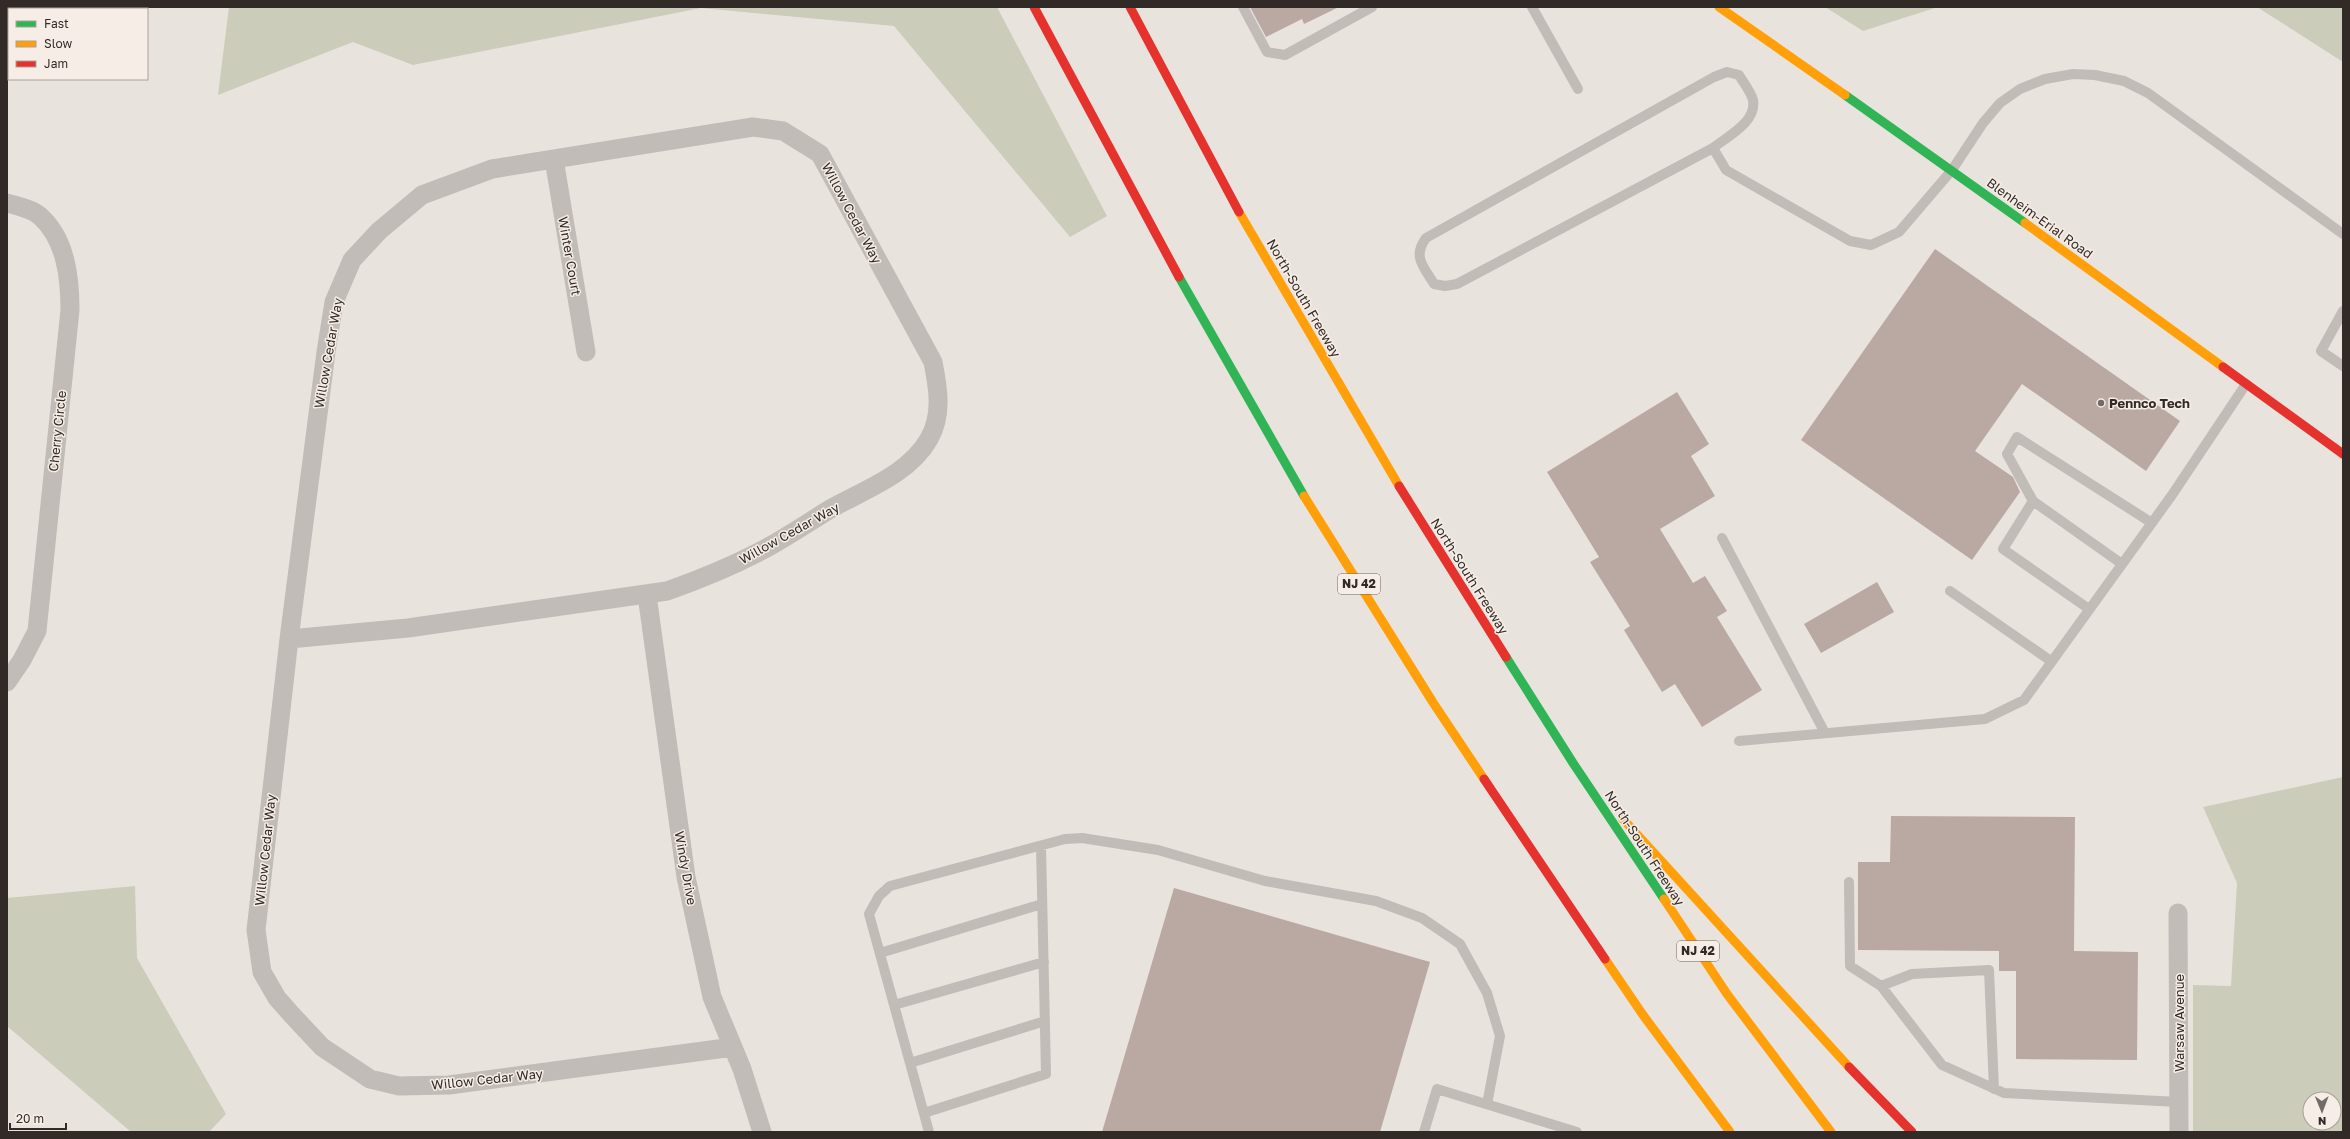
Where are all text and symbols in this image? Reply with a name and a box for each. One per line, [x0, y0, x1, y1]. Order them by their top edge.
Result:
legend [8, 8, 148, 80]
text: Fast [44, 16, 69, 31]
text: Slow [44, 36, 72, 51]
text: Jam [44, 56, 68, 71]
street label: Willow Cedar Way [819, 160, 886, 267]
street label: Blenheim-Erial Road [1984, 174, 2096, 262]
street label: Winter Court [555, 215, 585, 297]
street label: North-South Freeway [1264, 236, 1345, 361]
street label: Willow Cedar Way [310, 296, 346, 410]
street label: Cherry Circle [45, 390, 69, 472]
place label: Pennco Tech [2109, 395, 2190, 411]
marker: Pennco Tech [2096, 398, 2106, 408]
street label: Willow Cedar Way [736, 499, 842, 567]
street label: North-South Freeway [1428, 515, 1513, 638]
road number: NJ 42 [1338, 574, 1380, 594]
street label: North-South Freeway [1602, 788, 1689, 909]
street label: Willow Cedar Way [251, 793, 279, 907]
street label: Windy Drive [672, 830, 700, 906]
road number: NJ 42 [1677, 941, 1719, 961]
street label: Warsaw Avenue [2171, 974, 2187, 1072]
street label: Willow Cedar Way [430, 1065, 544, 1093]
north arrow [2302, 1091, 2342, 1131]
scale bar [10, 1105, 66, 1131]
text: 20 m [16, 1111, 44, 1126]
text: N [2318, 1115, 2326, 1128]

